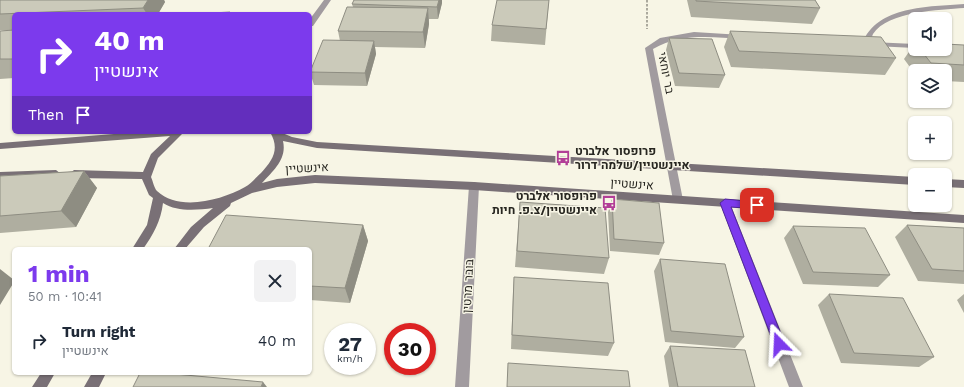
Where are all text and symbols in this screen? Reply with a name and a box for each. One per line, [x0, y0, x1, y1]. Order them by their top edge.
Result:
map controls [908, 12, 952, 212]
button: sound [908, 12, 952, 56]
text: 40 m [94, 24, 164, 57]
icon: right [28, 28, 80, 80]
street label: בר יוחאי [655, 51, 677, 96]
text: אינשטיין [94, 60, 159, 81]
button: layers [908, 64, 952, 108]
icon: arrive [72, 104, 94, 126]
text: Then [28, 106, 64, 124]
button: + [908, 116, 952, 160]
place label: פרופסור אלברט איינשטיין/שלמה דרור [575, 144, 690, 172]
bus stop icon: פרופסור אלברט איינשטיין/שלמה דרור [554, 149, 572, 167]
street label: אינשטיין [285, 160, 329, 176]
button: − [908, 168, 952, 212]
street label: אינשטיין [610, 176, 654, 193]
pin [740, 188, 774, 222]
place label: פרופסור אלברט איינשטיין/צ.פ. חיות [492, 189, 597, 217]
bus stop icon: פרופסור אלברט איינשטיין/צ.פ. חיות [600, 194, 618, 212]
icon: arrive [746, 194, 768, 216]
street label: בובר מרטין [460, 258, 476, 313]
text: 1 min [28, 260, 90, 288]
button: close [254, 260, 296, 302]
text: 50 m · 10:41 [28, 289, 102, 304]
text: Turn right [62, 323, 135, 341]
speed limit sign: 30 [384, 323, 436, 375]
position arrow [758, 323, 800, 365]
icon: right [28, 330, 50, 352]
text: 40 m [258, 332, 296, 350]
text: 27 [338, 332, 362, 356]
text: אינשטיין [62, 343, 109, 358]
text: km/h [337, 353, 363, 364]

